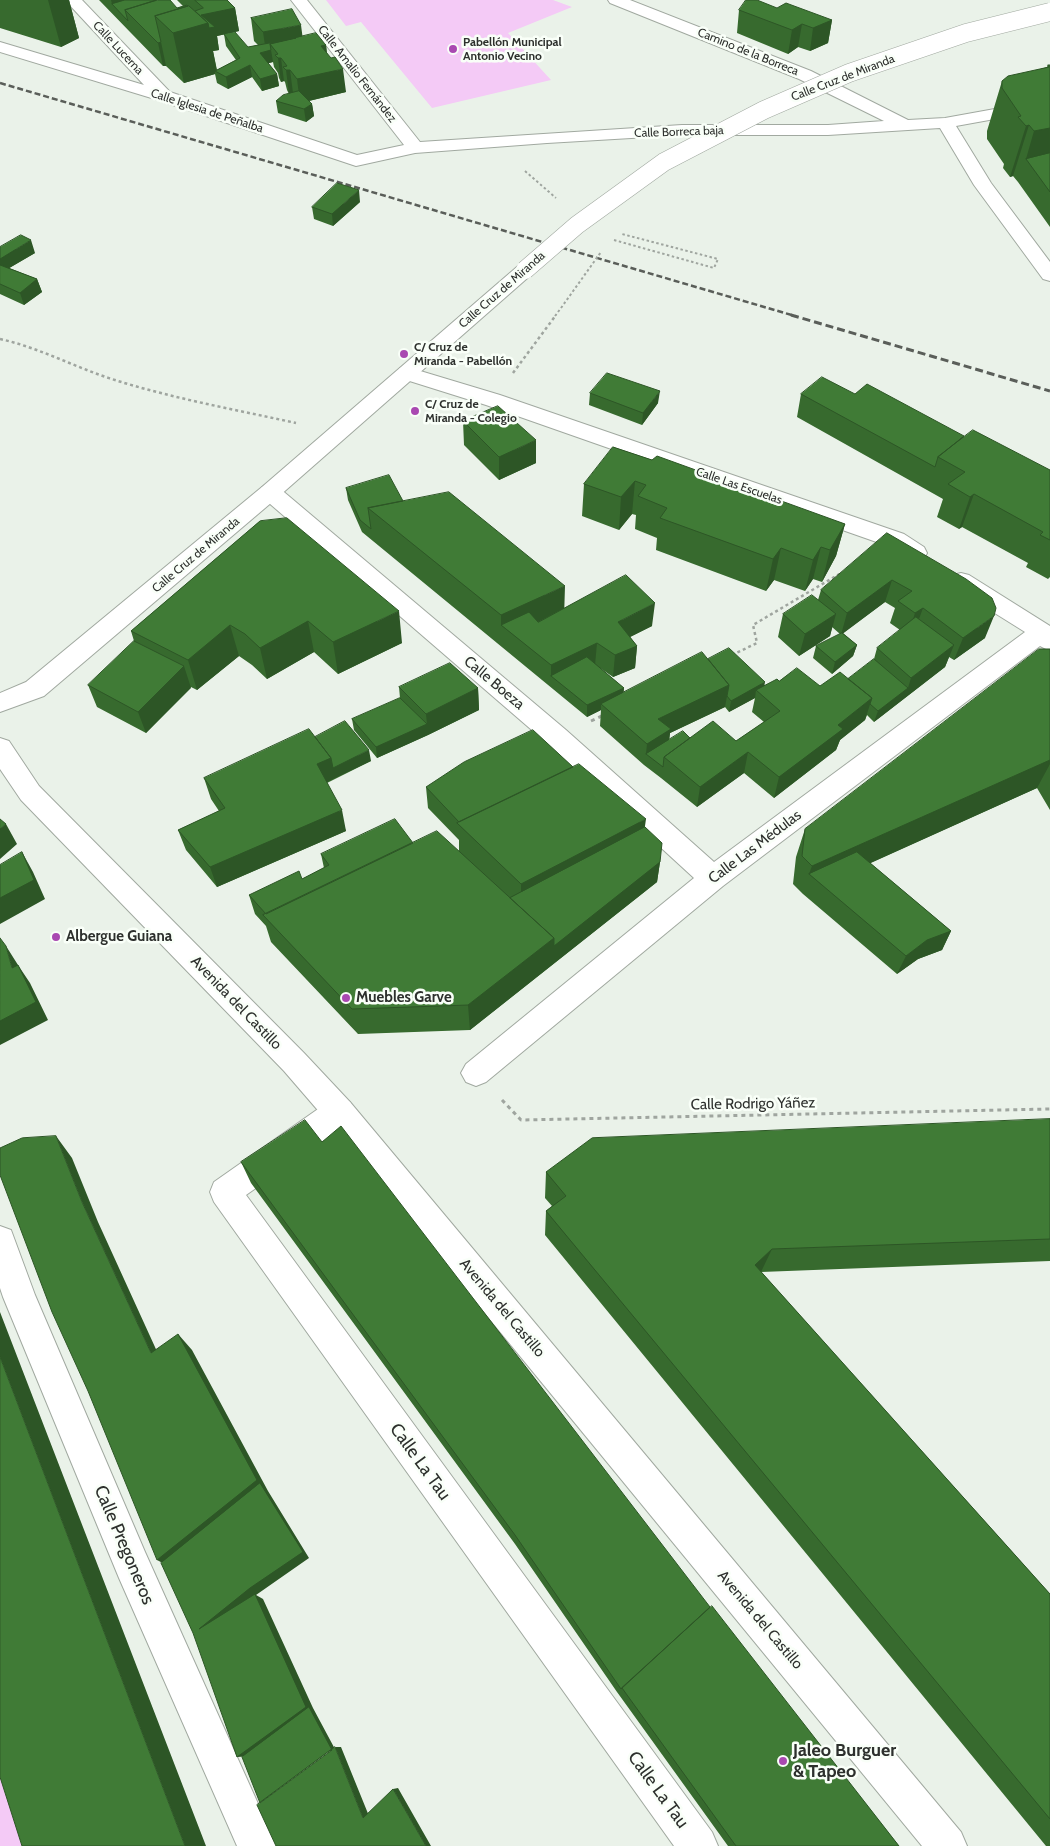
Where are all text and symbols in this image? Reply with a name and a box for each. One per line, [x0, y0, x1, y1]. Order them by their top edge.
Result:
street label: Calle Lucerna [90, 18, 146, 78]
street label: Calle Amalio Fernández [315, 23, 399, 125]
street label: Camino de la Borreca [695, 25, 801, 79]
place label: Pabellón Municipal Antonio Vecino [463, 35, 562, 63]
marker: Pabellón Municipal Antonio Vecino [447, 43, 459, 55]
street label: Calle Cruz de Miranda [789, 52, 897, 104]
street label: Calle Iglesia de Peñalba [149, 86, 265, 136]
street label: Calle Borreca baja [634, 123, 724, 141]
street label: Calle Cruz de Miranda [456, 249, 548, 331]
place label: C/ Cruz de Miranda - Pabellón [414, 340, 512, 368]
marker: C/ Cruz de Miranda - Pabellón [398, 348, 410, 360]
place label: C/ Cruz de Miranda - Colegio [425, 397, 517, 425]
marker: C/ Cruz de Miranda - Colegio [409, 405, 421, 417]
street label: Calle Las Escuelas [694, 465, 784, 507]
street label: Calle Cruz de Miranda [149, 514, 243, 596]
street label: Calle Boeza [460, 652, 528, 714]
street label: Calle Las Médulas [705, 806, 805, 888]
place label: Albergue Guiana [66, 928, 172, 946]
marker: Albergue Guiana [50, 931, 62, 943]
street label: Avenida del Castillo [187, 952, 285, 1054]
place label: Muebles Garve [356, 989, 452, 1007]
marker: Muebles Garve [340, 992, 352, 1004]
street label: Calle Rodrigo Yáñez [691, 1094, 815, 1114]
street label: Avenida del Castillo [456, 1255, 548, 1361]
street label: Calle La Tau [385, 1419, 455, 1505]
street label: Calle Pregoneros [89, 1482, 159, 1608]
street label: Avenida del Castillo [714, 1567, 806, 1673]
place label: Jaleo Burguer & Tapeo [793, 1740, 896, 1782]
street label: Calle La Tau [623, 1747, 693, 1833]
marker: Jaleo Burguer & Tapeo [777, 1755, 789, 1767]

